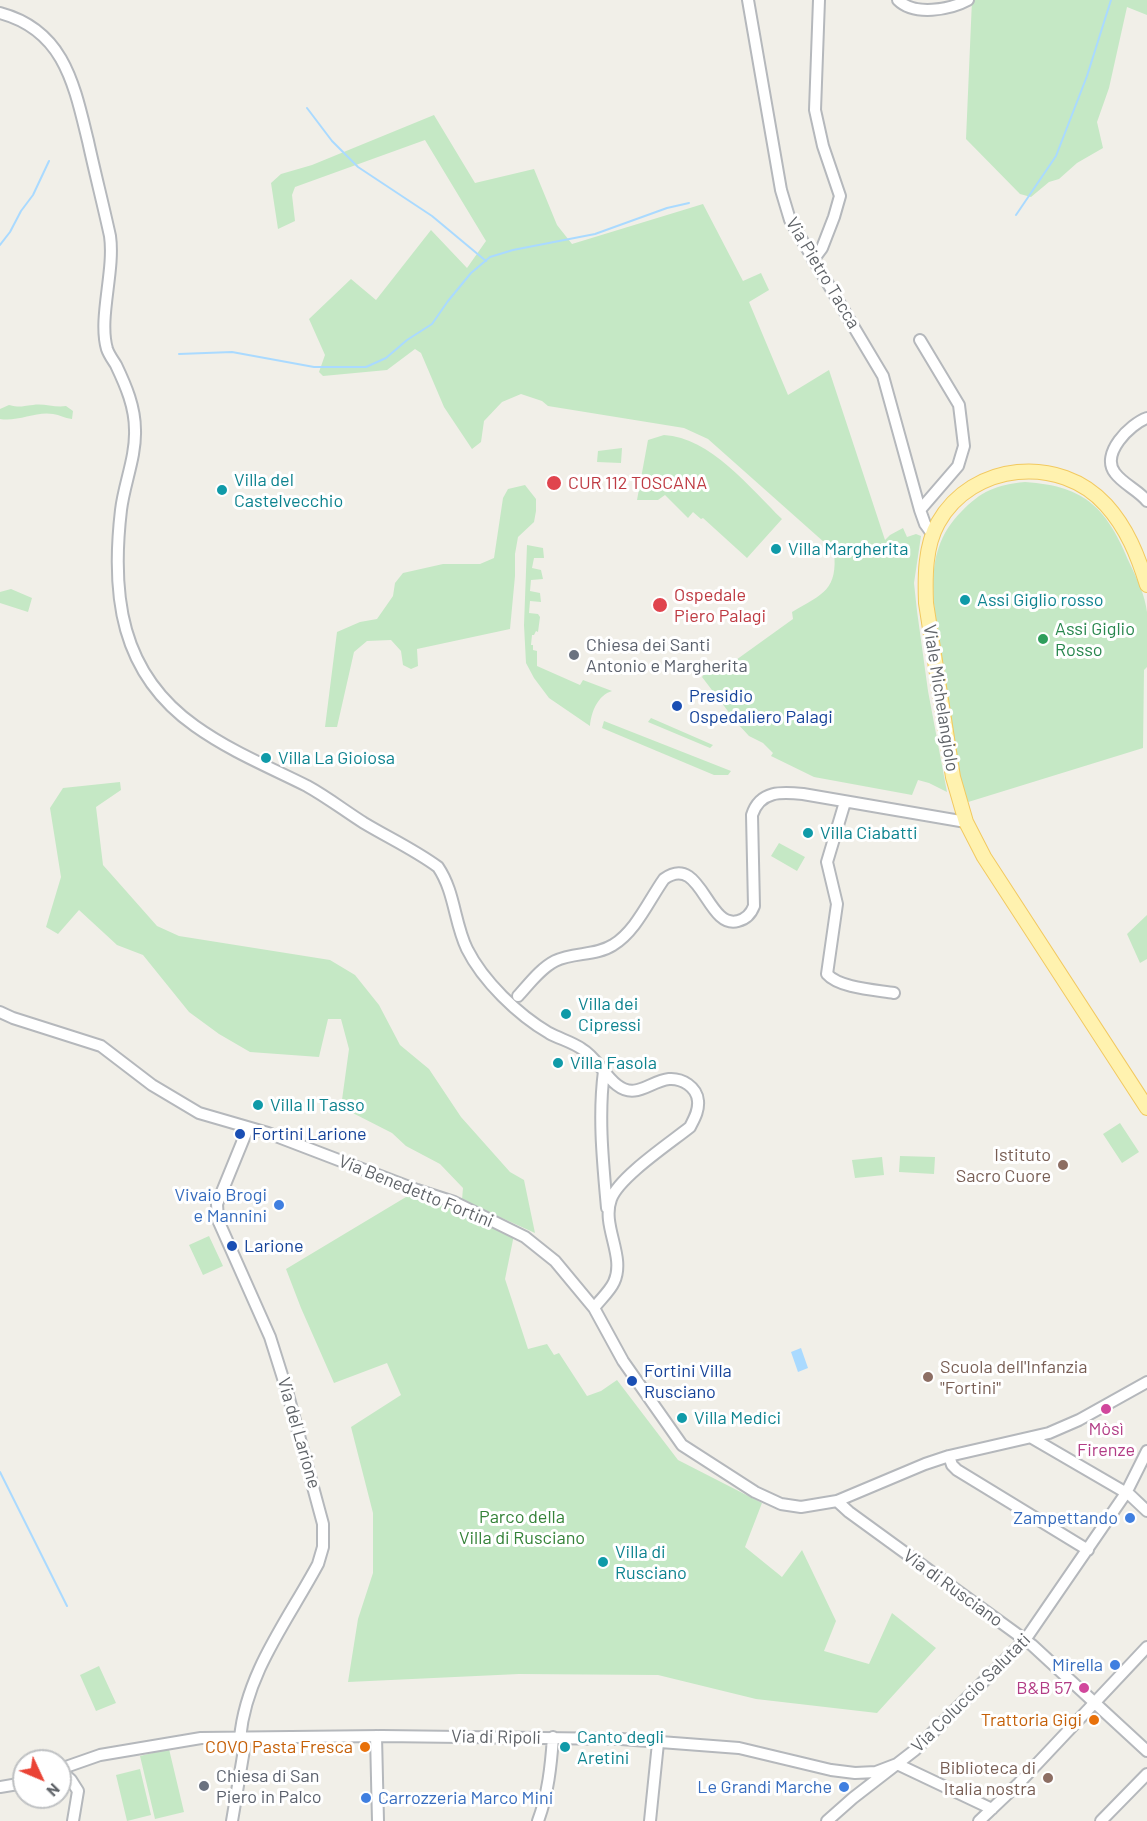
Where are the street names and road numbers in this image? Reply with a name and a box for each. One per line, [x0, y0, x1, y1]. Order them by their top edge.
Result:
street label: Via Pietro Tacca [781, 213, 865, 333]
street label: Viale Michelangiolo [919, 623, 963, 773]
street label: Via Benedetto Fortini [335, 1150, 497, 1232]
street label: Via del Larione [273, 1375, 325, 1491]
street label: Via di Rusciano [899, 1545, 1007, 1631]
street label: Via Coluccio Salutati [907, 1629, 1035, 1757]
street label: Via di Ripoli [451, 1725, 541, 1749]

